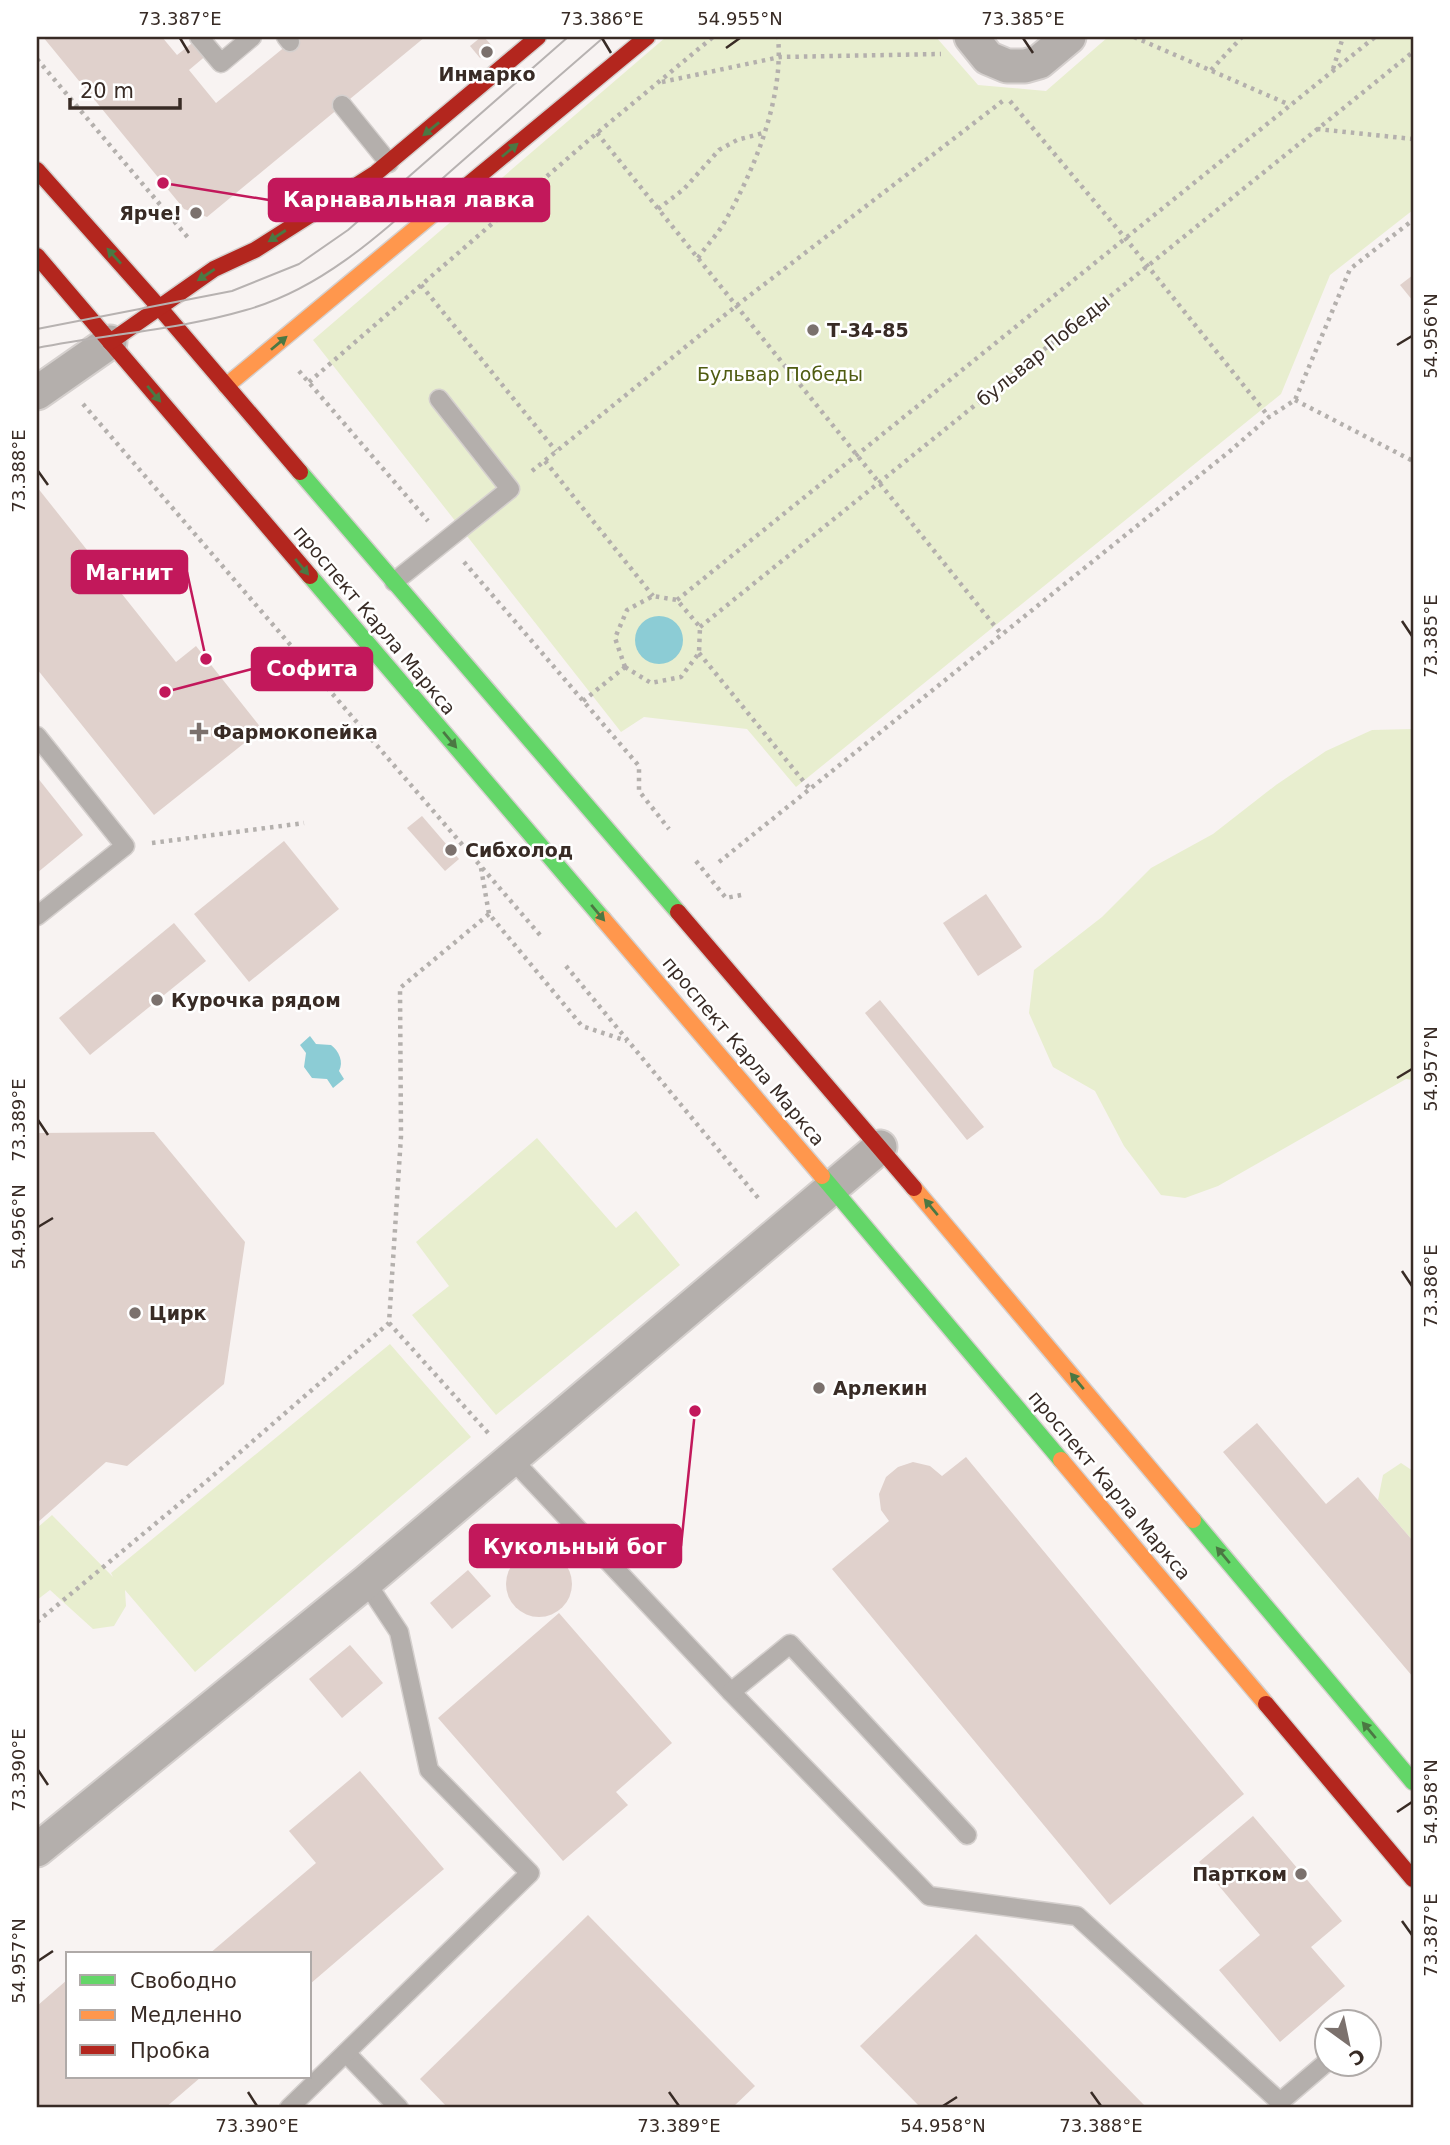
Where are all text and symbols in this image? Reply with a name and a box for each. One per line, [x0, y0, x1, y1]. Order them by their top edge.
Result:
text: 73.387°E [138, 8, 222, 29]
text: 73.386°E [560, 8, 644, 29]
text: 54.955°N [697, 8, 783, 29]
text: 73.385°E [981, 8, 1065, 29]
marker: Инмарко [479, 44, 495, 60]
place label: Инмарко [439, 63, 535, 85]
scale bar [70, 66, 180, 110]
text: 20 m [80, 79, 134, 103]
one-way arrow [422, 121, 439, 136]
one-way arrow [502, 143, 519, 158]
callout: Карнавальная лавка [269, 179, 549, 221]
text: Карнавальная лавка [283, 188, 535, 212]
place label: Ярче! [119, 202, 182, 224]
marker: Ярче! [188, 205, 204, 221]
one-way arrow [267, 229, 287, 242]
one-way arrow [106, 247, 122, 265]
one-way arrow [196, 268, 215, 281]
street label: бульвар Победы [972, 290, 1114, 410]
text: 54.956°N [1420, 293, 1441, 379]
place label: Т-34-85 [827, 319, 909, 341]
marker: Т-34-85 [805, 322, 821, 338]
one-way arrow [270, 335, 288, 351]
park label: Бульвар Победы [697, 363, 863, 385]
one-way arrow [146, 385, 161, 402]
text: 73.388°E [8, 429, 29, 513]
street label: проспект Карла Маркса [289, 521, 461, 719]
callout: Магнит [72, 551, 187, 593]
one-way arrow [294, 558, 309, 575]
text: Магнит [85, 561, 174, 585]
text: 73.385°E [1420, 594, 1441, 678]
callout: Софита [252, 648, 372, 690]
text: Софита [266, 657, 358, 681]
place label: Фармокопейка [213, 721, 378, 743]
marker: Фармокопейка [191, 724, 207, 740]
one-way arrow [442, 731, 457, 748]
place label: Сибхолод [465, 839, 573, 861]
marker: Сибхолод [443, 842, 459, 858]
one-way arrow [590, 903, 605, 921]
street label: проспект Карла Маркса [658, 952, 830, 1150]
place label: Курочка рядом [171, 989, 341, 1011]
marker: Курочка рядом [149, 992, 165, 1008]
text: 54.957°N [1420, 1026, 1441, 1112]
text: 73.389°E [8, 1078, 29, 1162]
text: 54.956°N [8, 1184, 29, 1270]
one-way arrow [923, 1198, 938, 1216]
text: 73.386°E [1420, 1244, 1441, 1328]
place label: Цирк [149, 1302, 207, 1324]
marker: Цирк [127, 1305, 143, 1321]
one-way arrow [1070, 1373, 1085, 1390]
place label: Арлекин [833, 1377, 927, 1399]
marker: Арлекин [811, 1380, 827, 1396]
street label: проспект Карла Маркса [1024, 1386, 1196, 1584]
callout: Кукольный бог [470, 1525, 681, 1567]
text: Кукольный бог [483, 1535, 667, 1559]
one-way arrow [1216, 1547, 1231, 1564]
one-way arrow [1362, 1721, 1377, 1738]
text: 73.390°E [8, 1728, 29, 1812]
text: 54.958°N [1420, 1759, 1441, 1845]
place label: Партком [1192, 1863, 1287, 1885]
marker: Партком [1293, 1866, 1309, 1882]
text: 73.387°E [1420, 1893, 1441, 1977]
text: 54.957°N [8, 1918, 29, 2004]
legend [66, 1952, 312, 2078]
text: Свободно [130, 1969, 237, 1993]
text: Медленно [130, 2003, 242, 2027]
north arrow [1314, 2008, 1384, 2078]
text: Пробка [130, 2039, 210, 2063]
text: С [1345, 2044, 1369, 2070]
text: 73.390°E [215, 2115, 299, 2136]
text: 73.389°E [637, 2115, 721, 2136]
text: 54.958°N [900, 2115, 986, 2136]
text: 73.388°E [1059, 2115, 1143, 2136]

